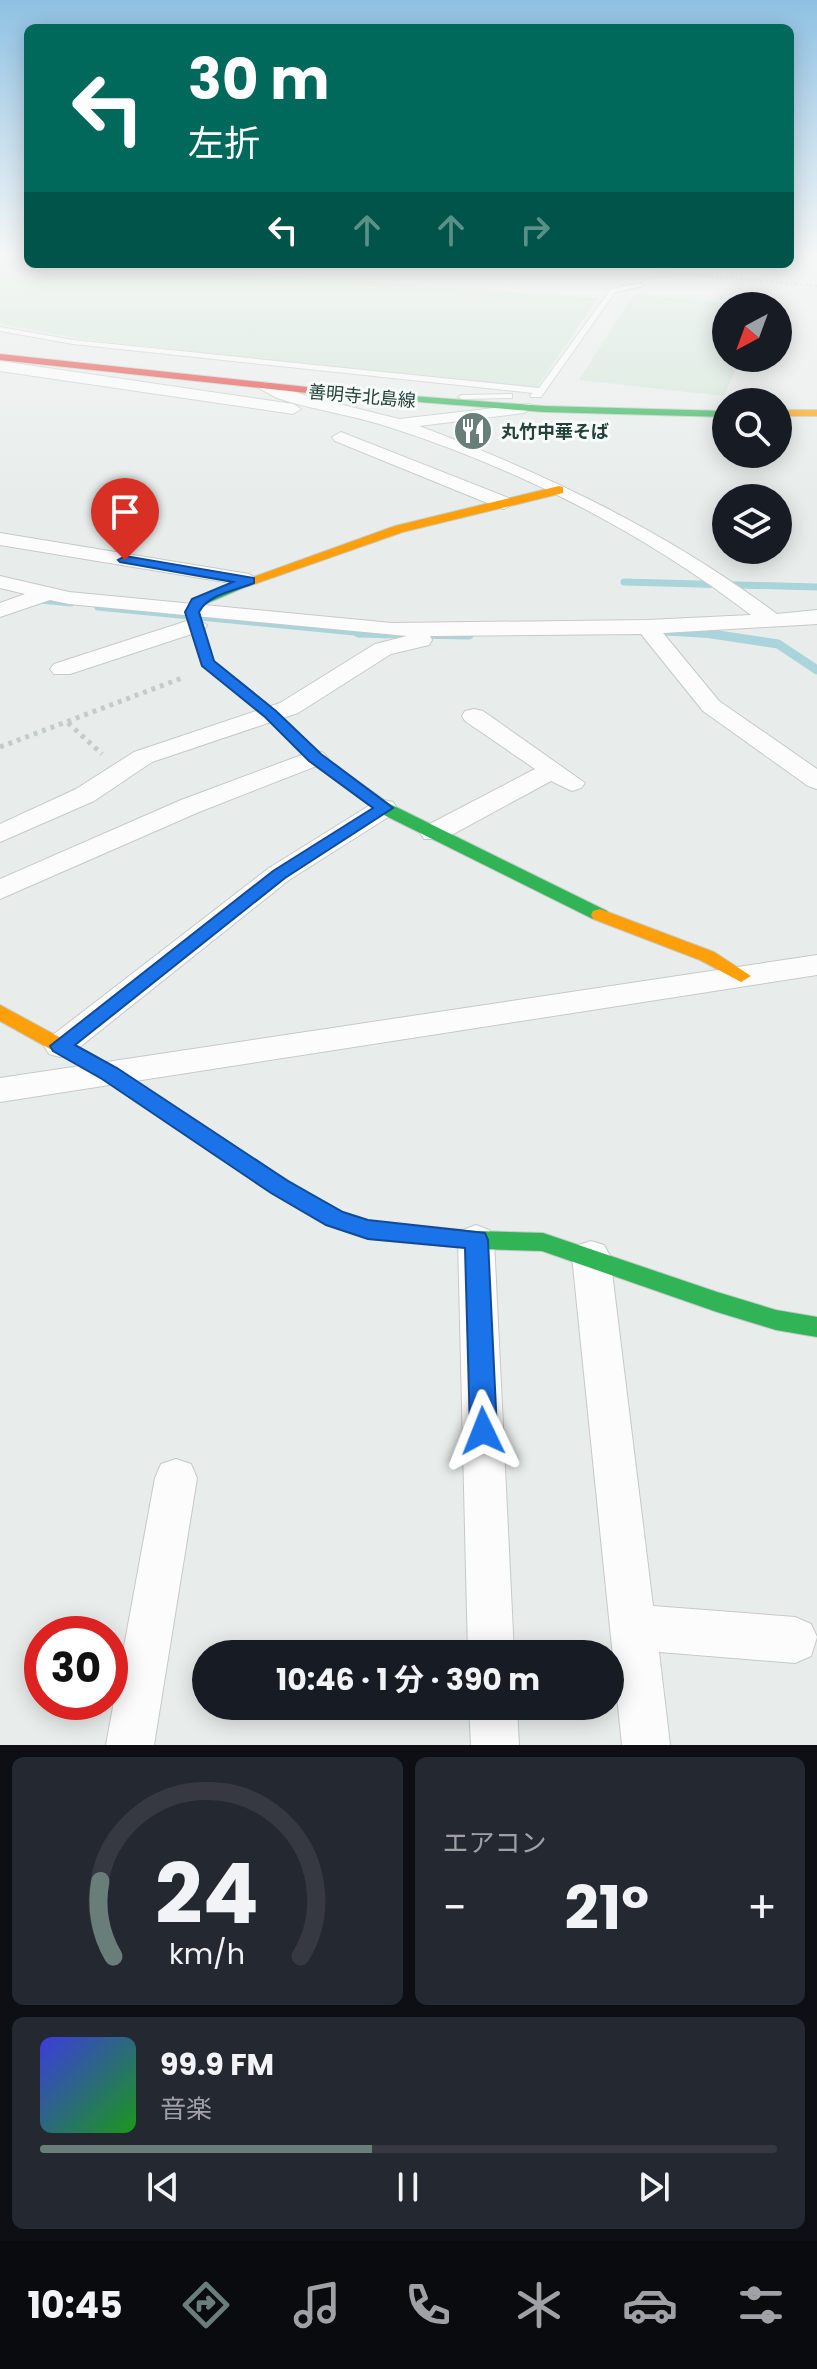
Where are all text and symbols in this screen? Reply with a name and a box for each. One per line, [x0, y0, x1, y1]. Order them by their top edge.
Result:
text: 30 m [188, 40, 330, 119]
icon: left [56, 56, 160, 160]
text: 左折 [188, 118, 260, 169]
icon: left [261, 208, 305, 252]
icon: ahead [345, 208, 389, 252]
icon: ahead [429, 208, 473, 252]
icon: right [513, 208, 557, 252]
north arrow [712, 292, 792, 372]
map controls [712, 292, 792, 564]
street label: 善明寺北島線 [307, 379, 417, 413]
button: search [712, 388, 792, 468]
restaurant icon: 丸竹中華そば [452, 410, 494, 452]
place label: 丸竹中華そば [501, 419, 609, 444]
pin [91, 478, 159, 560]
button: layers [712, 484, 792, 564]
icon: arrive [103, 490, 147, 534]
position arrow [441, 1389, 525, 1473]
speed limit sign: 30 [24, 1616, 128, 1720]
text: 10:46 · 1 分 · 390 m [276, 1658, 540, 1701]
text: エアコン [443, 1825, 547, 1861]
text: 24 [155, 1836, 259, 1952]
text: 21° [565, 1866, 649, 1950]
text: − [443, 1877, 467, 1938]
text: + [747, 1877, 777, 1938]
text: km/h [169, 1934, 245, 1974]
text: 99.9 FM [160, 2043, 274, 2086]
text: 音楽 [160, 2091, 212, 2127]
icon: previous [141, 2165, 185, 2209]
icon: pause [386, 2165, 430, 2209]
icon: next [632, 2165, 676, 2209]
icon: directions [178, 2277, 234, 2333]
icon: music [289, 2277, 345, 2333]
icon: phone [400, 2277, 456, 2333]
icon: climate [511, 2277, 567, 2333]
icon: car [622, 2277, 678, 2333]
icon: filters [733, 2277, 789, 2333]
text: 10:45 [28, 2280, 123, 2331]

